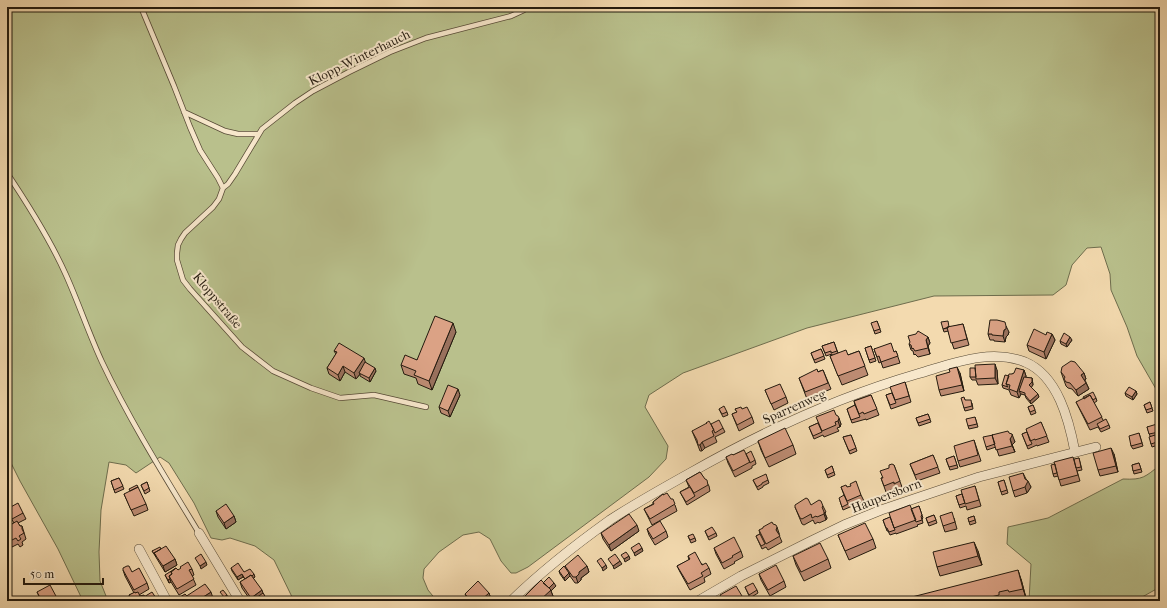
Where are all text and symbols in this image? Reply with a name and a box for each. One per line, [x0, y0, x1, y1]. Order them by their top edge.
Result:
street label: Klopp-Winterhauch [306, 26, 413, 89]
street label: Kloppstraße [190, 269, 246, 332]
street label: Sparrenweg [760, 385, 829, 427]
street label: Haupersborn [849, 475, 924, 516]
scale bar [24, 560, 103, 586]
text: 50 m [30, 567, 54, 581]

